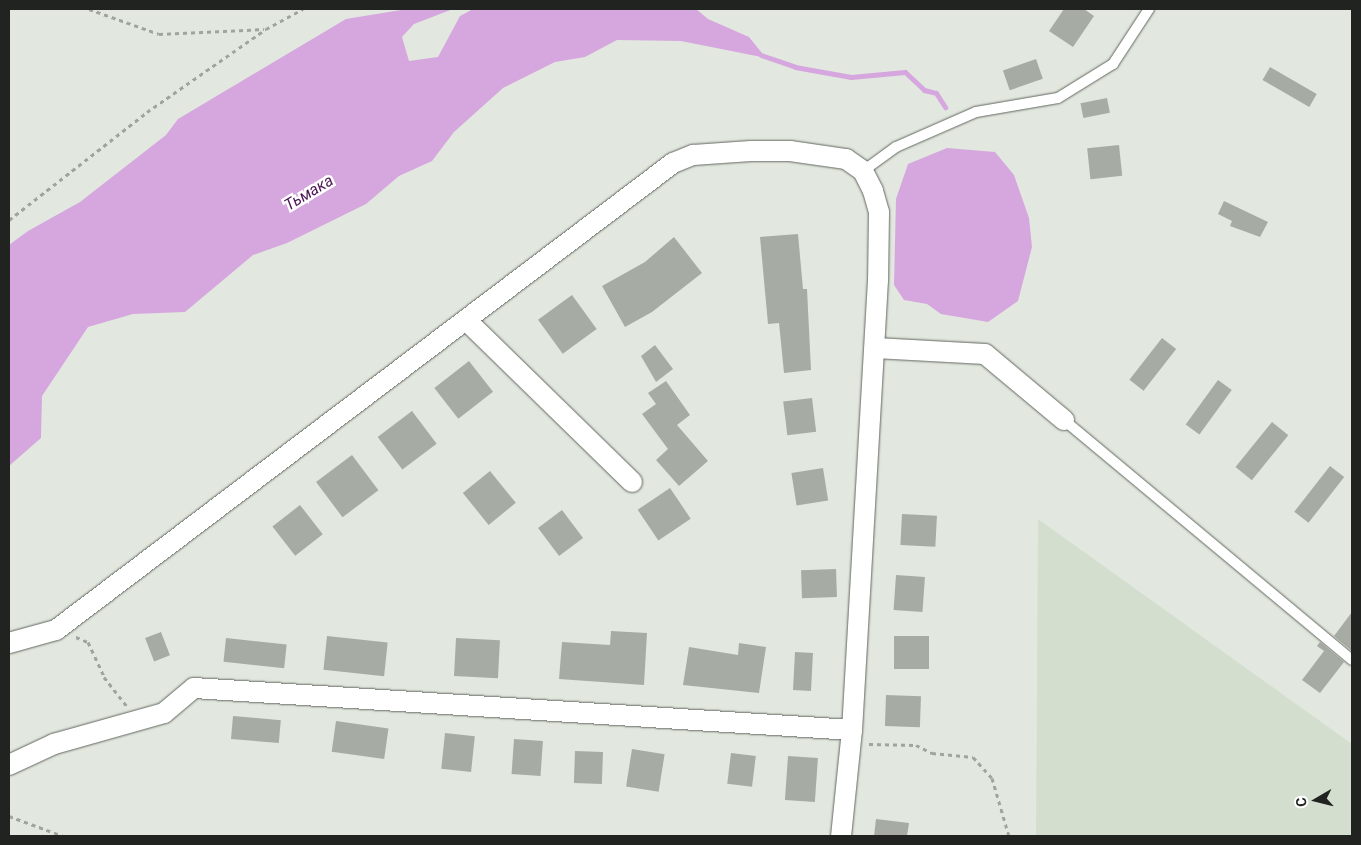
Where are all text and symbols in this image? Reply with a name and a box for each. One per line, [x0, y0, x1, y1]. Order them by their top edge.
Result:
water label: Тьмака [281, 171, 337, 215]
north arrow [1291, 775, 1341, 825]
text: С [1293, 796, 1310, 808]

